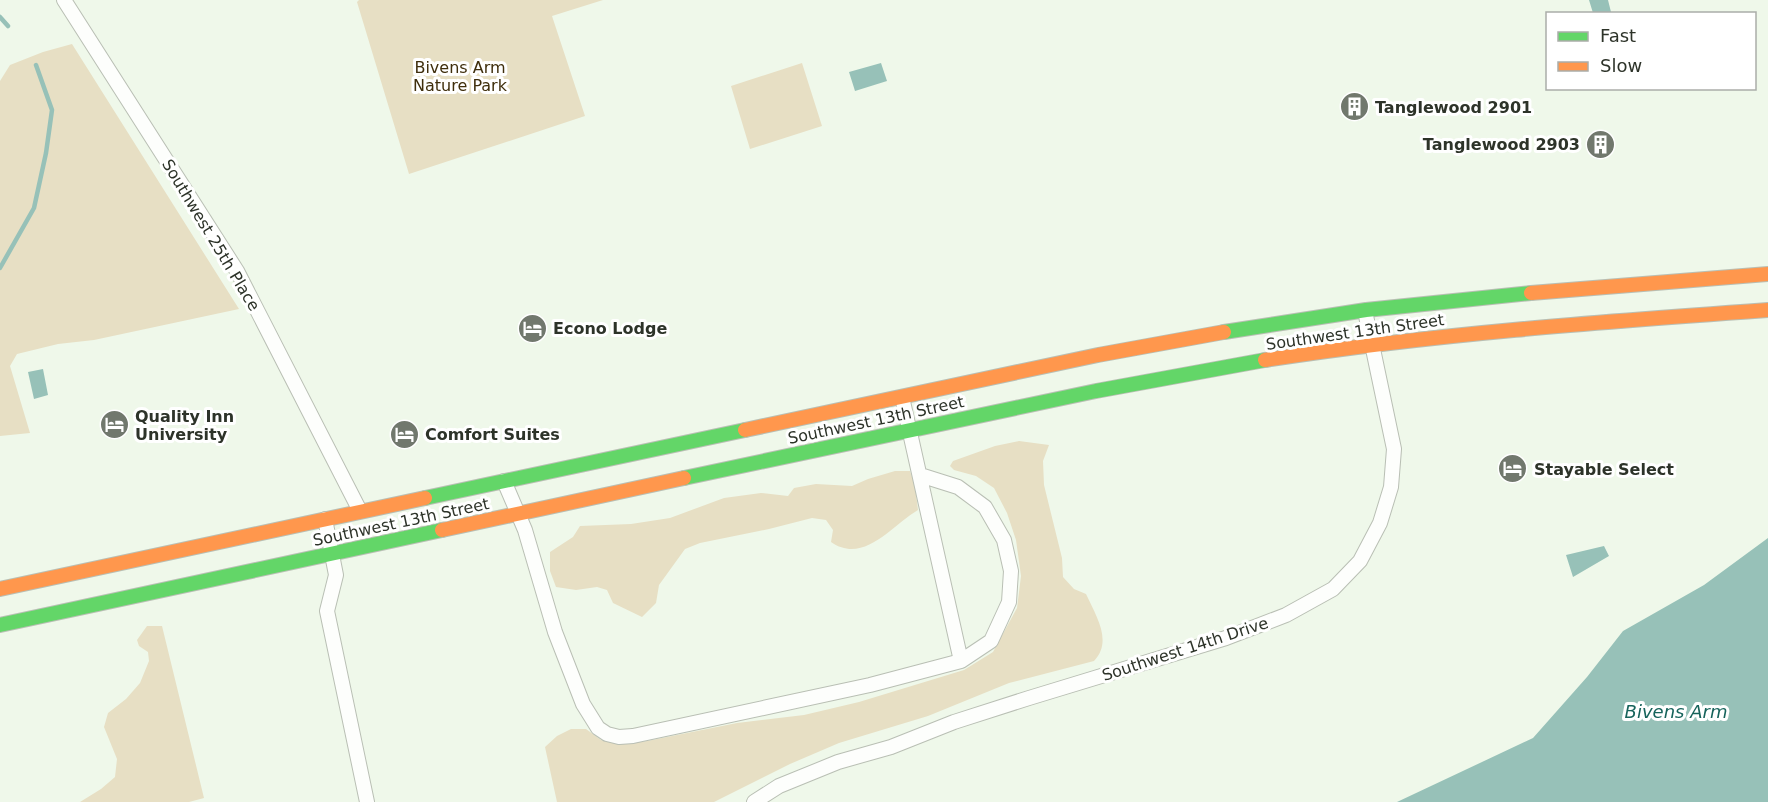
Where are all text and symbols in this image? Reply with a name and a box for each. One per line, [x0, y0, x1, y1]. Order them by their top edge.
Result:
legend [1546, 12, 1756, 90]
text: Fast [1600, 25, 1636, 46]
text: Slow [1600, 55, 1642, 76]
park label: Bivens Arm Nature Park [413, 58, 508, 95]
building icon: Tanglewood 2901 [1338, 91, 1370, 123]
place label: Tanglewood 2901 [1375, 98, 1532, 117]
building icon: Tanglewood 2903 [1585, 128, 1617, 160]
place label: Tanglewood 2903 [1423, 135, 1580, 154]
street label: Southwest 25th Place [158, 156, 264, 314]
street label: Southwest 13th Street [1265, 310, 1445, 354]
hotel icon: Econo Lodge [516, 312, 548, 344]
place label: Econo Lodge [553, 319, 667, 338]
street label: Southwest 13th Street [786, 392, 966, 448]
place label: Quality Inn University [135, 407, 234, 444]
hotel icon: Quality Inn University [98, 409, 130, 441]
hotel icon: Comfort Suites [388, 418, 420, 450]
place label: Comfort Suites [425, 425, 560, 444]
hotel icon: Stayable Select [1497, 453, 1529, 485]
place label: Stayable Select [1534, 460, 1674, 479]
street label: Southwest 13th Street [311, 494, 491, 550]
street label: Southwest 14th Drive [1099, 613, 1271, 685]
water label: Bivens Arm [1625, 701, 1727, 722]

